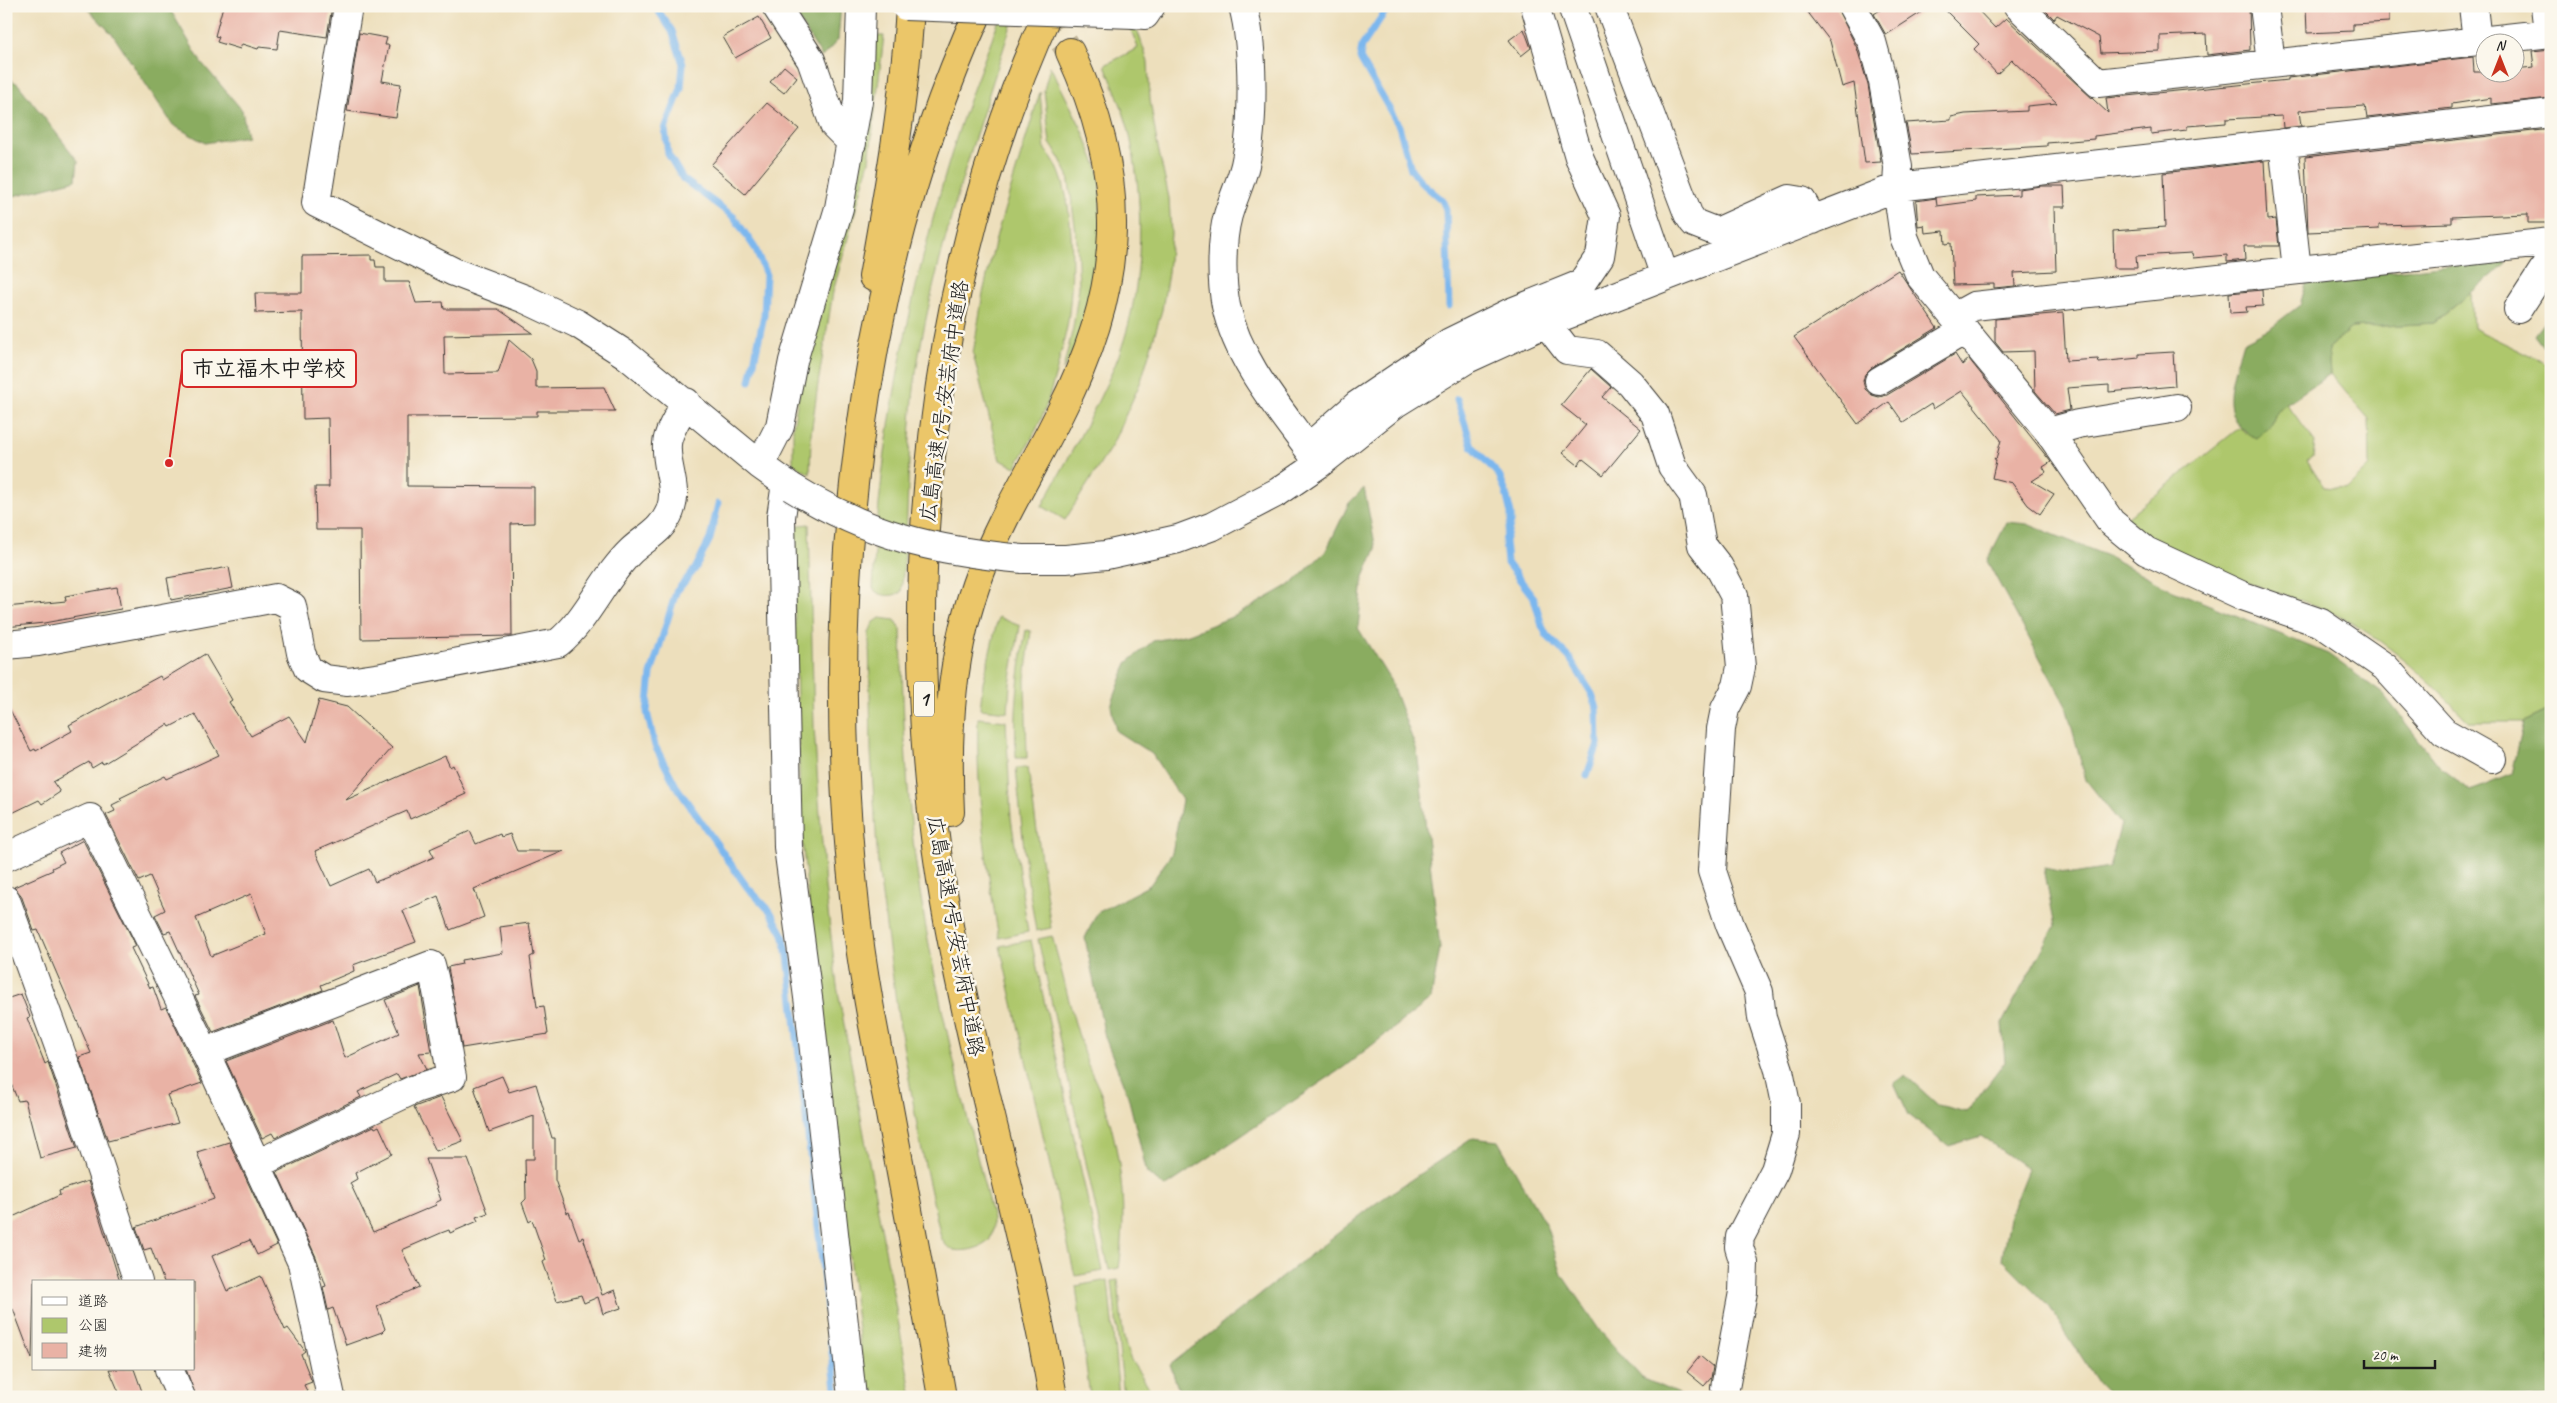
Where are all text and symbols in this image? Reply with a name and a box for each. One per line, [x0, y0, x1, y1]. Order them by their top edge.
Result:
north arrow [2474, 32, 2524, 82]
text: N [2496, 37, 2507, 54]
street label: 広島高速1号;安芸府中道路 [914, 278, 974, 524]
callout: 市立福木中学校 [182, 350, 356, 387]
text: 市立福木中学校 [192, 355, 346, 383]
road number: 1 [914, 682, 934, 716]
street label: 広島高速1号;安芸府中道路 [922, 813, 990, 1059]
legend [32, 1280, 195, 1370]
text: 道路 [78, 1292, 108, 1311]
text: 公園 [78, 1316, 108, 1335]
scale bar [2364, 1338, 2436, 1370]
text: 建物 [78, 1342, 108, 1361]
text: 20 m [2372, 1346, 2399, 1365]

